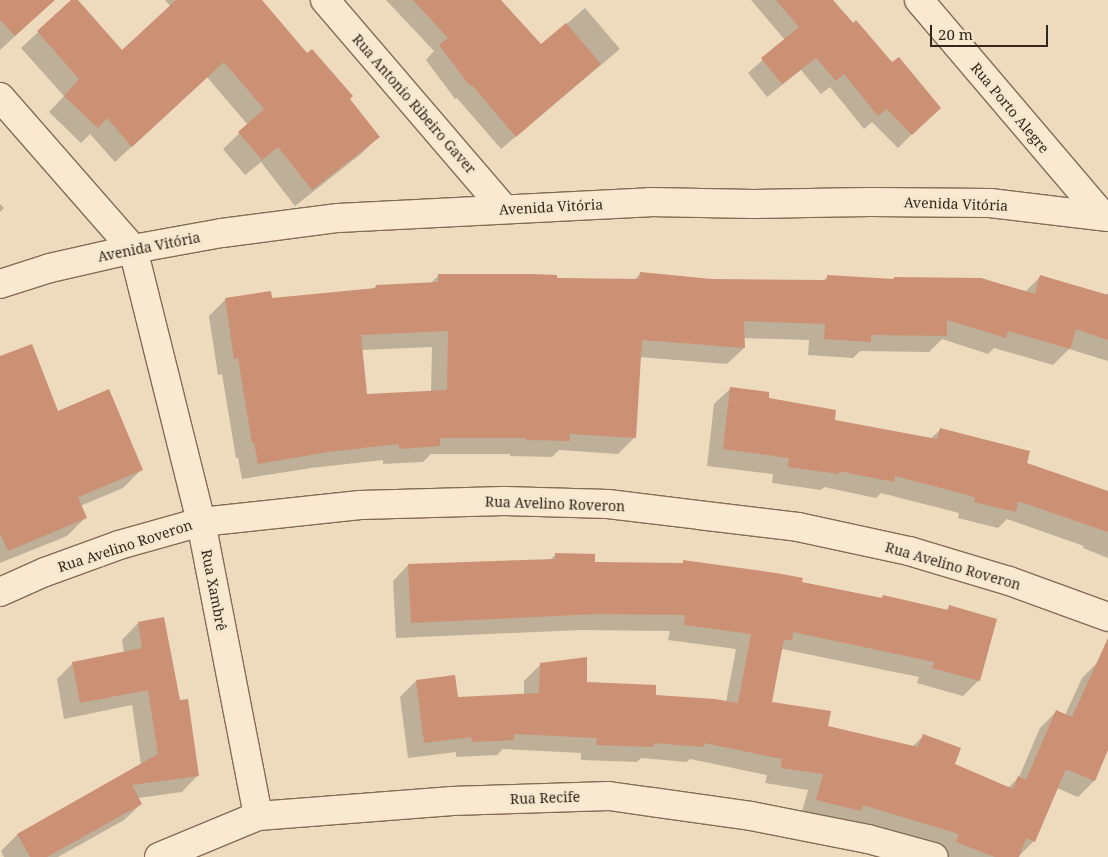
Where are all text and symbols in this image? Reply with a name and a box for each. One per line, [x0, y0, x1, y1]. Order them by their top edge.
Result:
scale bar [933, 15, 1050, 47]
text: 20 m [938, 24, 973, 44]
street label: Rua Antonio Ribeiro Gaver [349, 31, 479, 177]
street label: Rua Porto Alegre [967, 59, 1053, 157]
street label: Avenida Vitória [904, 194, 1008, 214]
street label: Avenida Vitória [499, 196, 603, 218]
street label: Avenida Vitória [96, 229, 202, 265]
street label: Rua Avelino Roveron [485, 493, 625, 515]
street label: Rua Avelino Roveron [56, 516, 194, 576]
street label: Rua Avelino Roveron [883, 539, 1023, 593]
street label: Rua Xambrê [198, 548, 230, 632]
street label: Rua Recife [510, 788, 580, 808]

